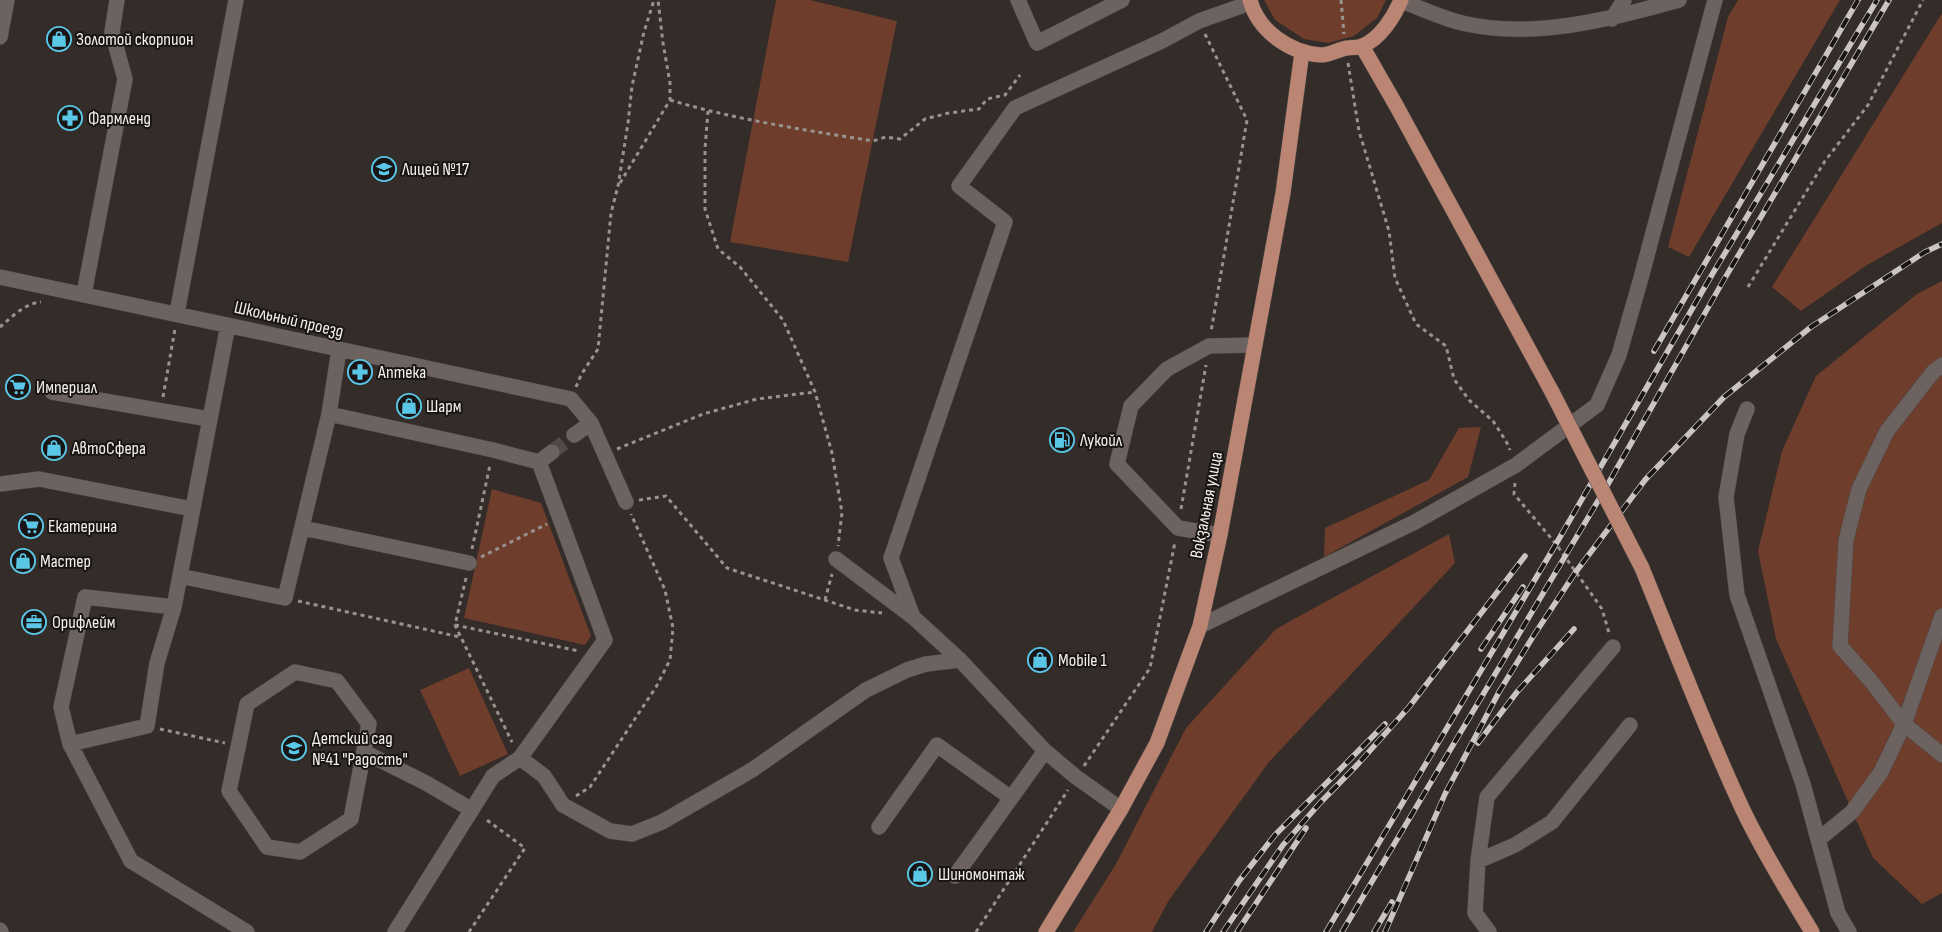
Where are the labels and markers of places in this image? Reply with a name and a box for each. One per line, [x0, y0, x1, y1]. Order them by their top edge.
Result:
shop icon: Золотой скорпион [46, 26, 72, 52]
place label: Золотой скорпион [76, 29, 194, 50]
pharmacy icon: Фармленд [57, 105, 83, 131]
place label: Фармленд [88, 108, 151, 129]
school or university icon: Лицей №17 [371, 156, 397, 182]
place label: Лицей №17 [401, 159, 470, 180]
pharmacy icon: Аптека [347, 359, 373, 385]
place label: Аптека [377, 362, 426, 383]
supermarket icon: Империал [5, 374, 31, 400]
place label: Империал [36, 377, 98, 398]
shop icon: Шарм [396, 393, 422, 419]
place label: Шарм [426, 396, 461, 417]
fuel station icon: Лукойл [1049, 427, 1075, 453]
place label: Лукойл [1079, 430, 1123, 451]
shop icon: АвтоСфера [41, 435, 67, 461]
place label: АвтоСфера [71, 438, 146, 459]
supermarket icon: Екатерина [18, 513, 44, 539]
place label: Екатерина [48, 516, 117, 537]
shop icon: Мастер [10, 548, 36, 574]
place label: Мастер [40, 551, 91, 572]
office icon: Орифлейм [21, 609, 47, 635]
place label: Орифлейм [52, 612, 115, 633]
shop icon: Mobile 1 [1027, 647, 1053, 673]
place label: Mobile 1 [1058, 650, 1107, 671]
place label: Детский сад №41 "Радость" [312, 728, 408, 770]
school or university icon: Детский сад №41 "Радость" [281, 735, 307, 761]
shop icon: Шиномонтаж [907, 861, 933, 887]
place label: Шиномонтаж [938, 864, 1025, 885]

